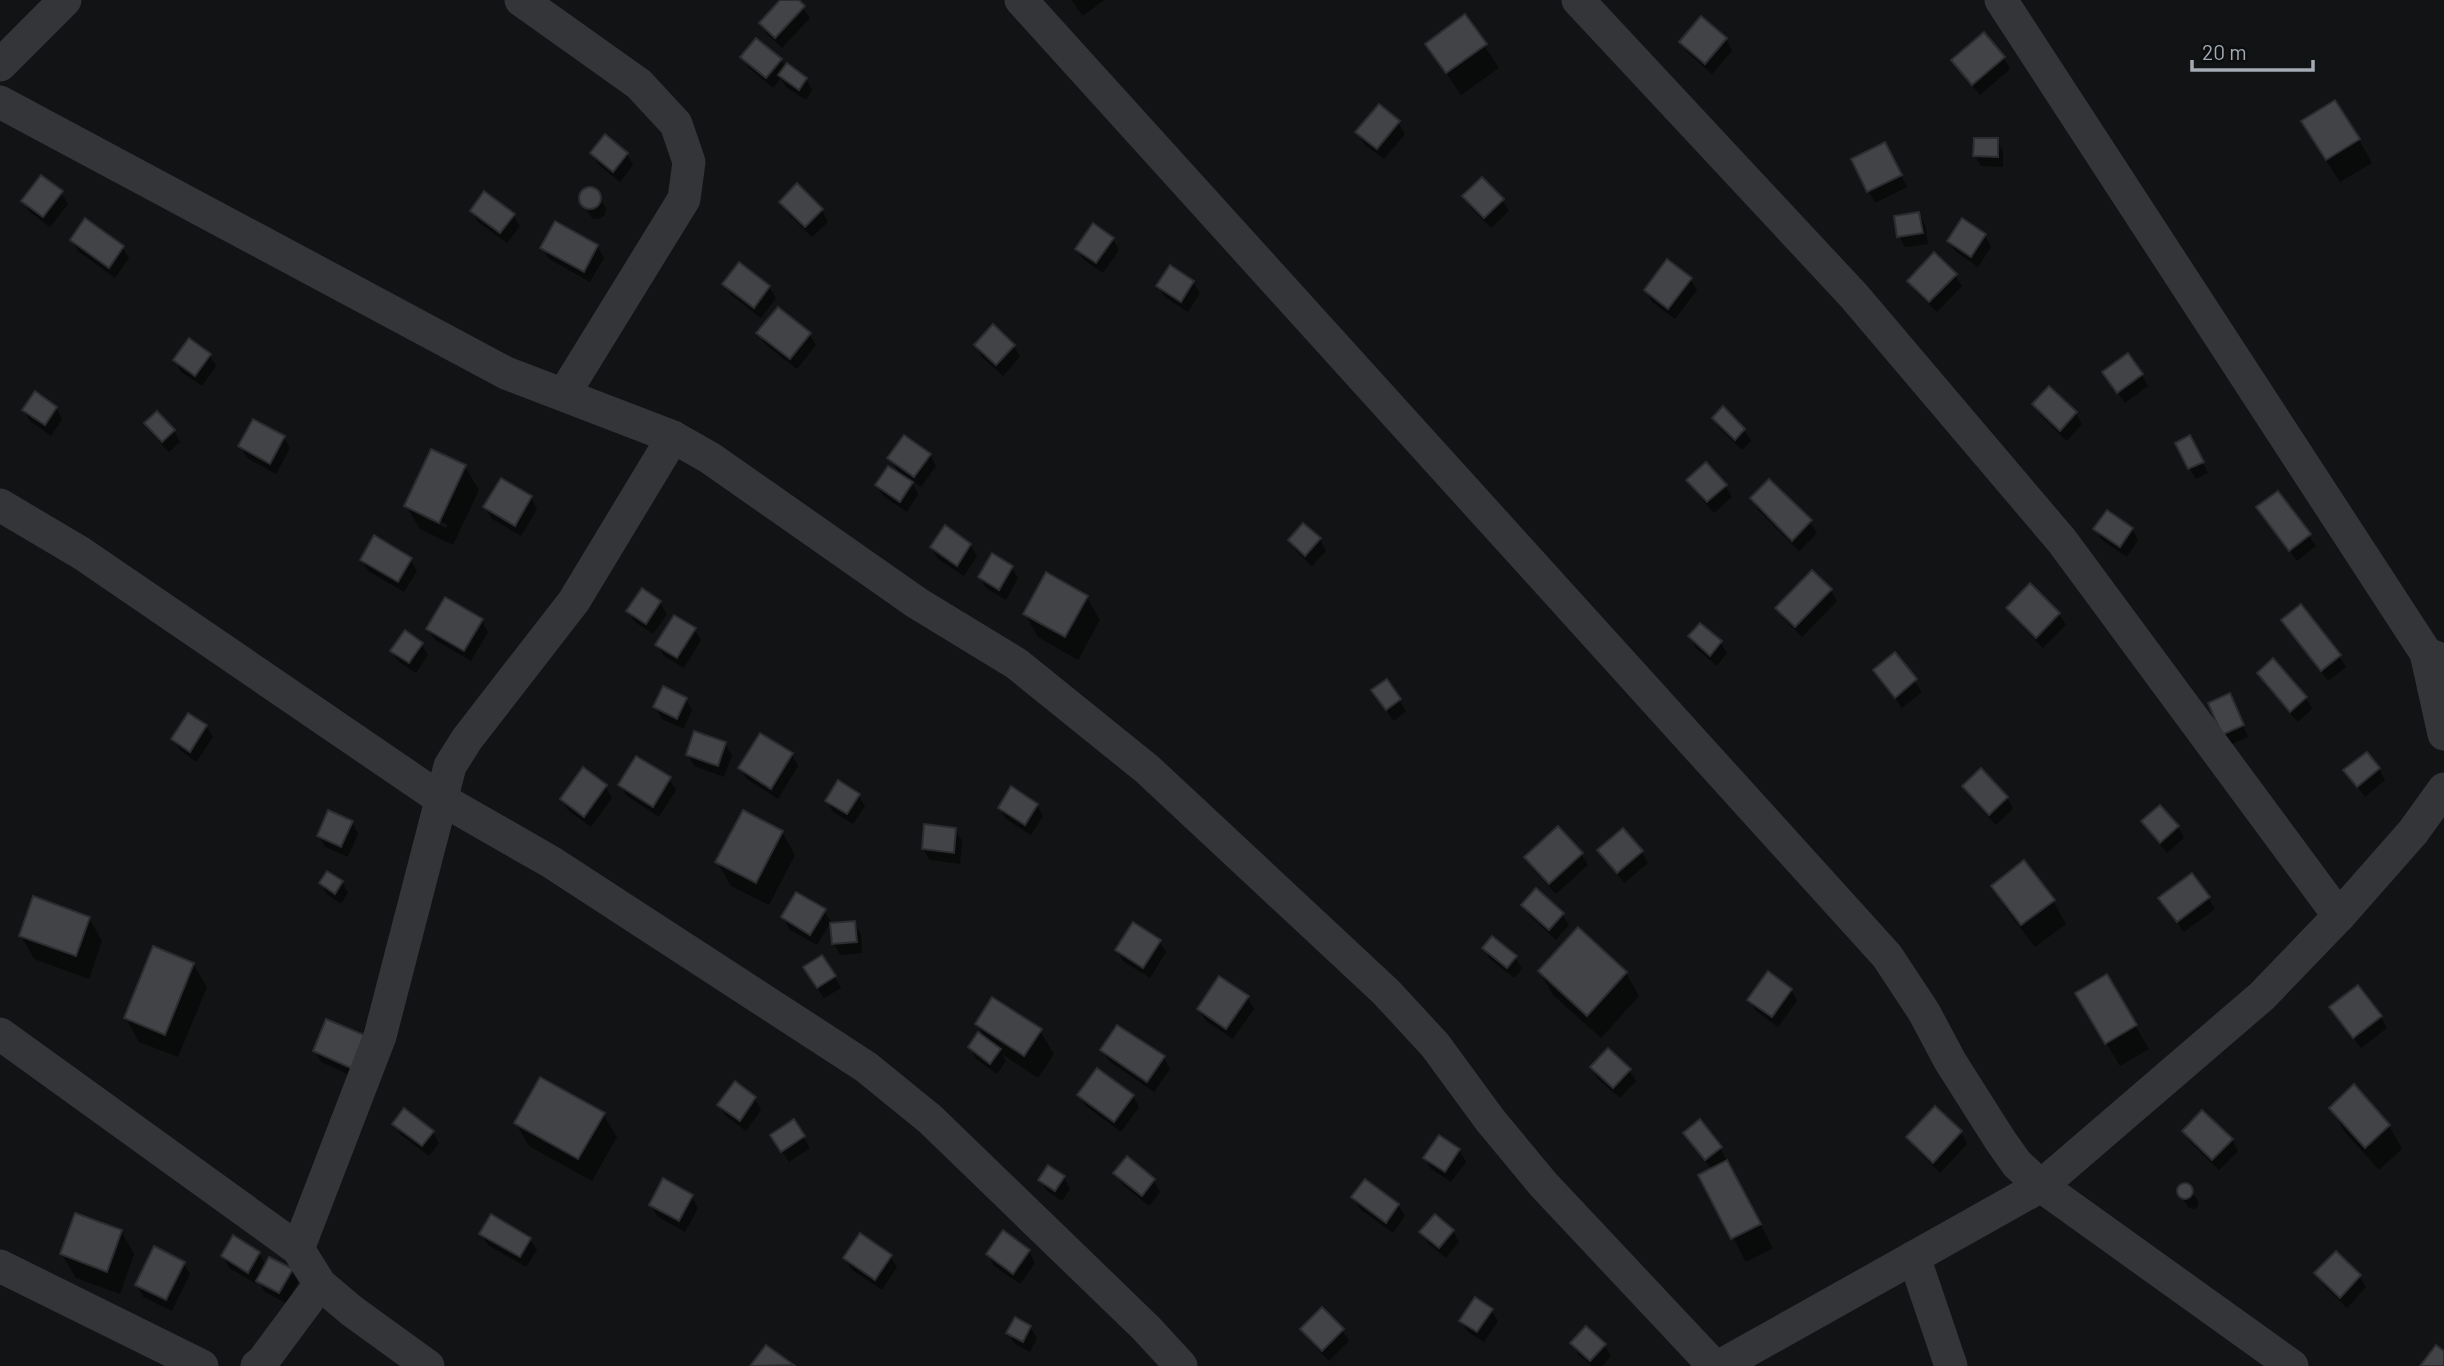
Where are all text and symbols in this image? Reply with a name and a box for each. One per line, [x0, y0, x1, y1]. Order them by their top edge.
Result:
scale bar [2192, 28, 2313, 72]
text: 20 m [2202, 39, 2247, 64]

